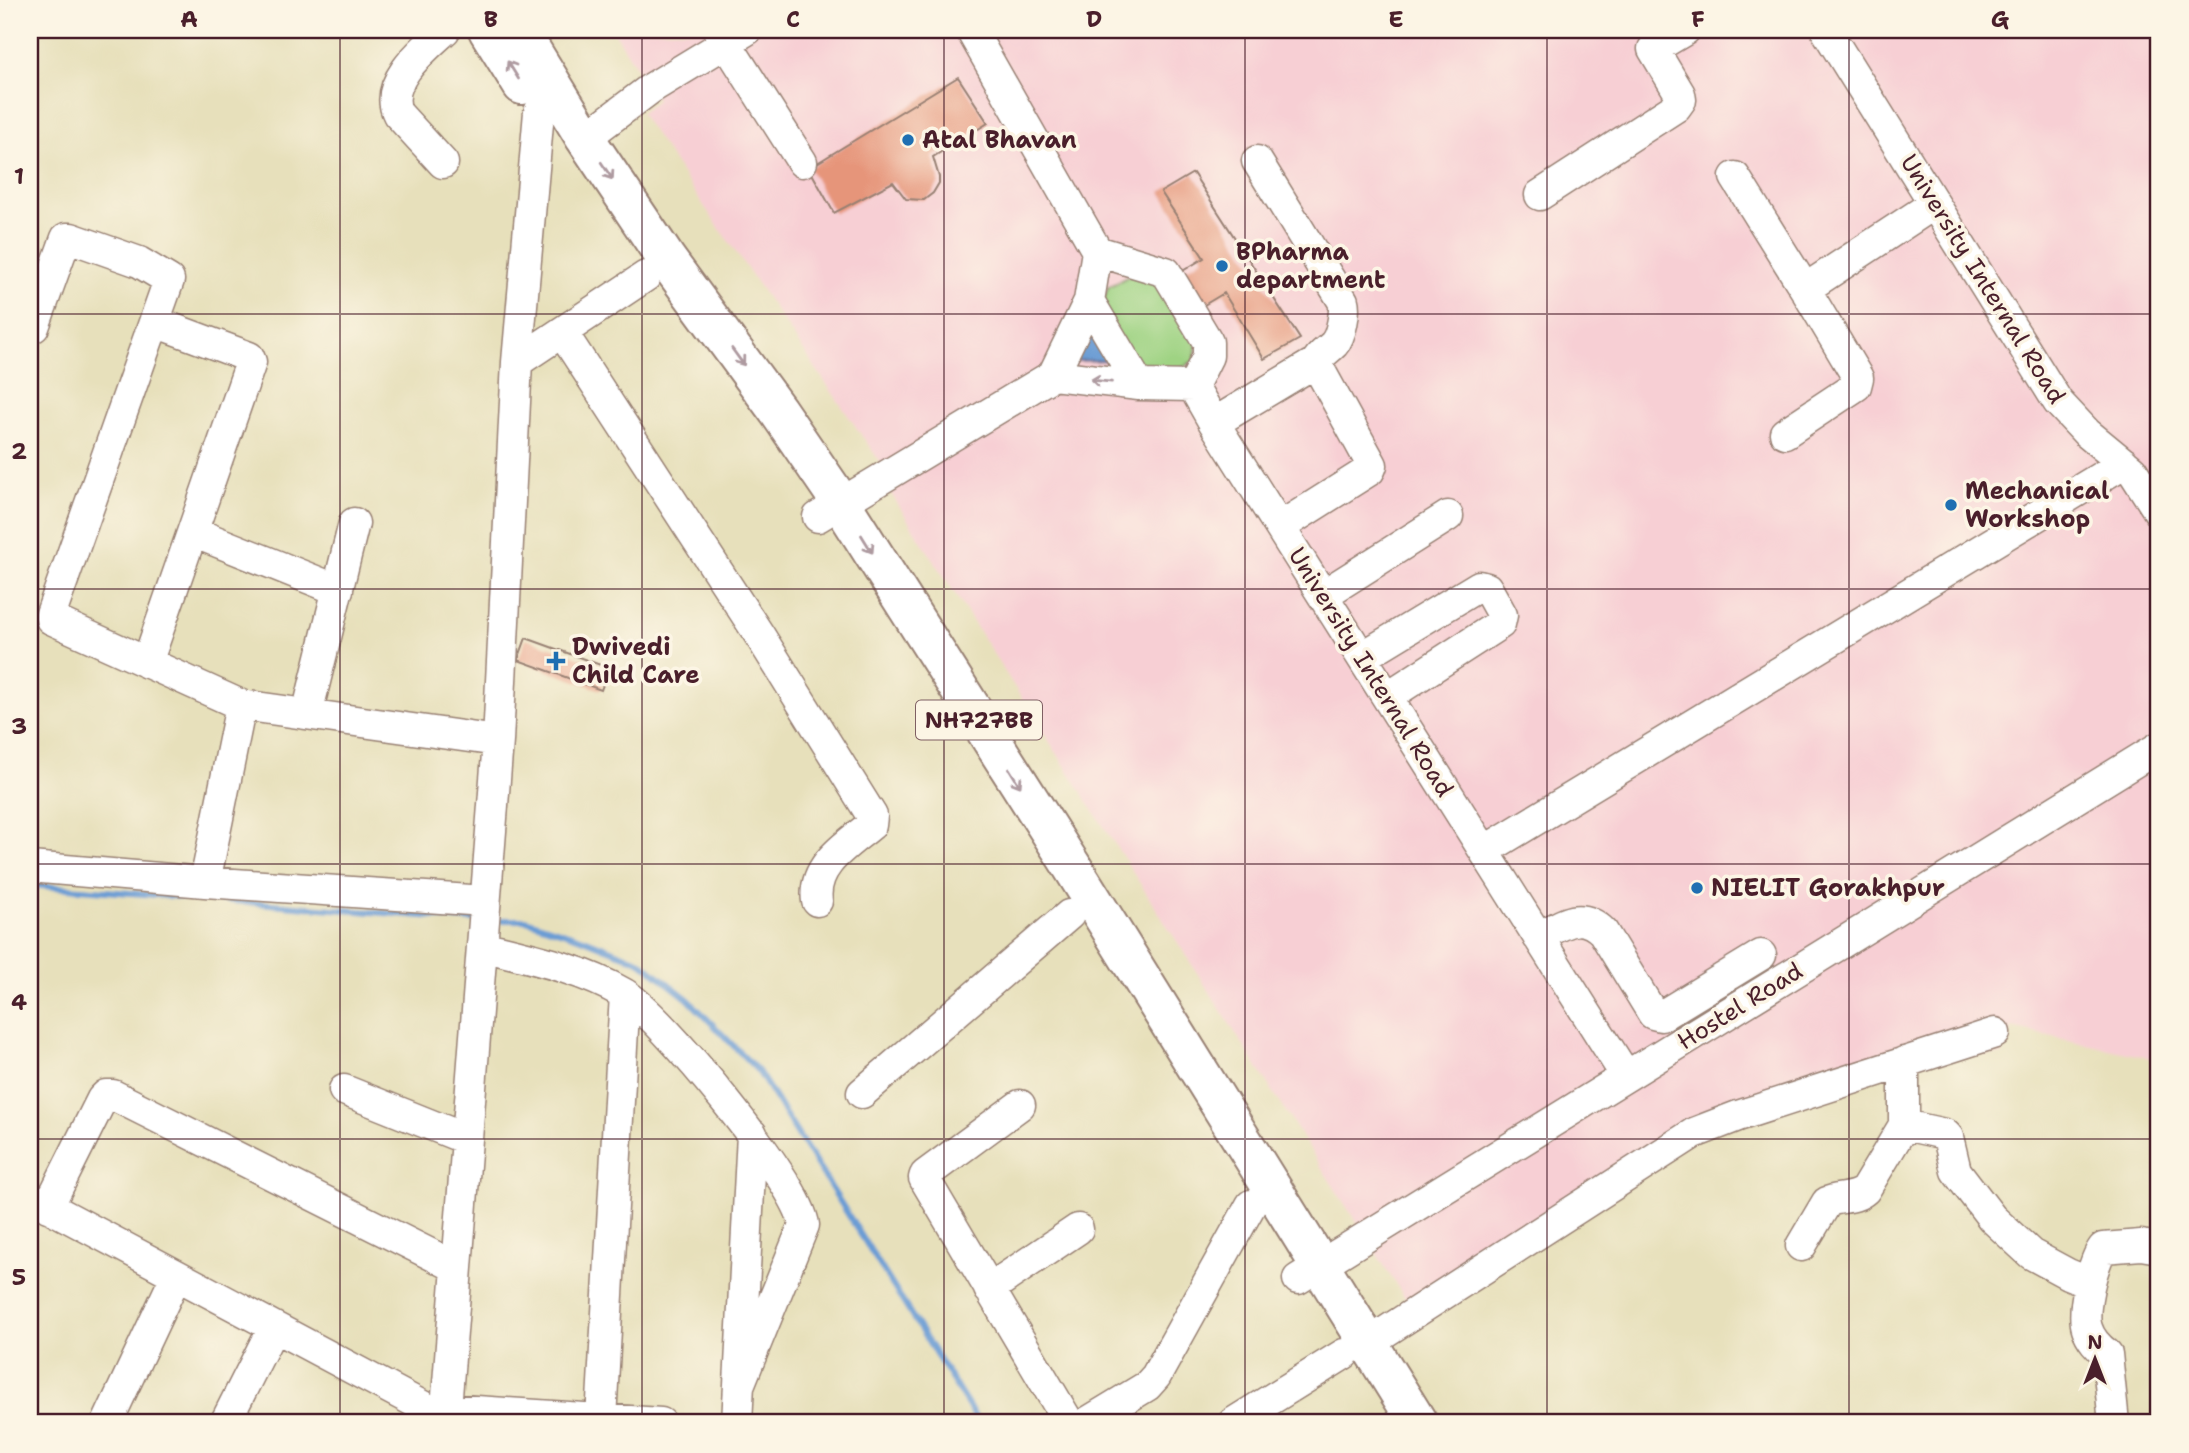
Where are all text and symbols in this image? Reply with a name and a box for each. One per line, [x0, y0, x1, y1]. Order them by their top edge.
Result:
text: A [180, 4, 198, 34]
text: B [484, 4, 498, 34]
text: C [786, 4, 800, 34]
text: D [1086, 4, 1102, 34]
text: E [1388, 4, 1404, 34]
text: F [1691, 4, 1705, 34]
text: G [1991, 4, 2010, 34]
one-way arrow [505, 61, 520, 80]
place label: Atal Bhavan [922, 124, 1077, 156]
marker: Atal Bhavan [900, 132, 916, 148]
street label: University Internal Road [1893, 148, 2073, 410]
text: 1 [14, 161, 24, 191]
one-way arrow [600, 161, 614, 180]
place label: BPharma department [1236, 236, 1386, 296]
marker: BPharma department [1214, 258, 1230, 274]
one-way arrow [731, 347, 745, 366]
one-way arrow [1090, 374, 1113, 387]
text: 2 [11, 436, 27, 466]
place label: Mechanical Workshop [1965, 475, 2109, 535]
marker: Mechanical Workshop [1943, 497, 1959, 513]
one-way arrow [859, 534, 874, 553]
street label: University Internal Road [1281, 541, 1461, 803]
place label: Dwivedi Child Care [572, 631, 700, 691]
marker: Dwivedi Child Care [546, 651, 566, 671]
road number: NH727BB [916, 700, 1042, 740]
text: 3 [11, 711, 27, 741]
one-way arrow [1009, 767, 1023, 787]
place label: NIELIT Gorakhpur [1711, 872, 1945, 904]
marker: NIELIT Gorakhpur [1689, 880, 1705, 896]
street label: Hostel Road [1671, 955, 1809, 1057]
text: 4 [11, 987, 27, 1017]
text: 5 [12, 1262, 26, 1292]
north arrow [2060, 1324, 2130, 1394]
text: N [2087, 1330, 2103, 1355]

